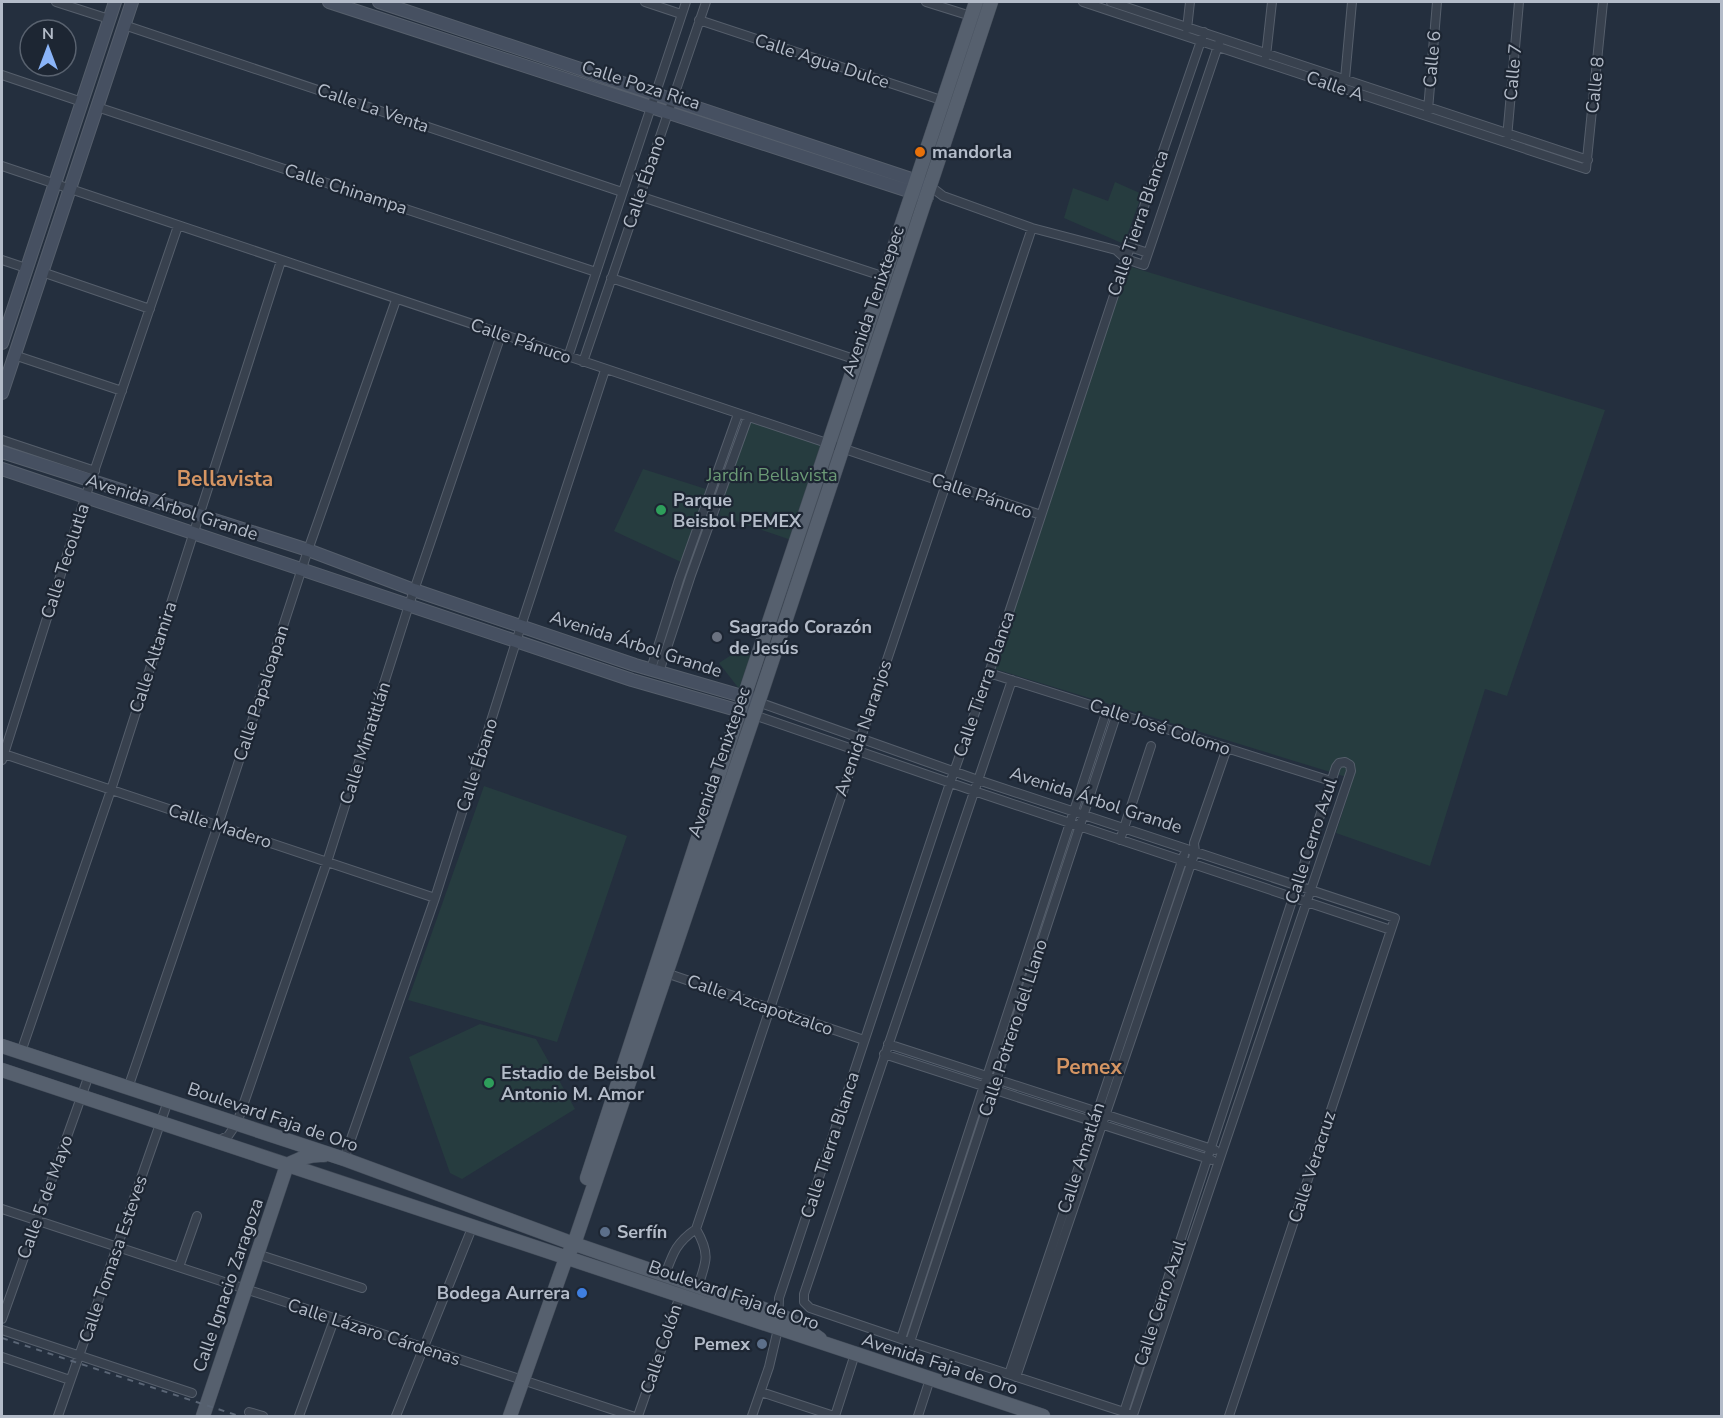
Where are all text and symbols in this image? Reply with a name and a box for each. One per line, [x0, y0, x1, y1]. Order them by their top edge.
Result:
north arrow [18, 18, 78, 78]
text: N [42, 23, 54, 45]
street label: Calle Agua Dulce [752, 28, 892, 94]
street label: Calle 6 [1418, 30, 1446, 88]
street label: Calle 7 [1499, 43, 1527, 101]
street label: Calle Poza Rica [579, 55, 703, 115]
street label: Calle 8 [1580, 55, 1610, 115]
street label: Calle A [1303, 65, 1367, 107]
street label: Calle La Venta [314, 78, 432, 138]
street label: Calle Ébano [617, 132, 671, 232]
place label: mandorla [932, 140, 1012, 164]
marker: mandorla [913, 145, 927, 159]
street label: Calle Tierra Blanca [1102, 147, 1174, 299]
street label: Calle Chinampa [281, 158, 411, 220]
street label: Avenida Tenixtepec [836, 223, 910, 379]
street label: Calle Pánuco [467, 313, 575, 369]
park label: Jardín Bellavista [706, 463, 837, 487]
district label: Bellavista [177, 465, 273, 493]
street label: Avenida Árbol Grande [83, 468, 261, 546]
street label: Calle Pánuco [928, 468, 1036, 524]
place label: Parque Beisbol PEMEX [673, 488, 802, 533]
street label: Calle Tecolutla [35, 500, 95, 622]
marker: Parque Beisbol PEMEX [654, 503, 668, 517]
street label: Calle Altamira [124, 598, 182, 716]
street label: Avenida Árbol Grande [547, 605, 725, 683]
street label: Calle Tierra Blanca [948, 608, 1020, 760]
place label: Sagrado Corazón de Jesús [729, 615, 872, 660]
street label: Calle Papaloapan [228, 622, 294, 764]
marker: Sagrado Corazón de Jesús [710, 630, 724, 644]
street label: Avenida Naranjos [828, 657, 898, 799]
street label: Calle Minatitlán [334, 679, 396, 807]
street label: Avenida Tenixtepec [682, 684, 756, 840]
street label: Calle José Colomo [1086, 693, 1234, 761]
street label: Calle Ébano [451, 715, 503, 815]
street label: Avenida Árbol Grande [1007, 761, 1185, 839]
street label: Calle Cerro Azul [1279, 774, 1343, 907]
street label: Calle Madero [165, 798, 275, 854]
street label: Calle Potrero del Llano [973, 936, 1053, 1120]
street label: Calle Azcapotzalco [684, 969, 836, 1041]
district label: Pemex [1056, 1053, 1122, 1081]
place label: Estadio de Beisbol Antonio M. Amor [501, 1061, 656, 1106]
street label: Calle Tierra Blanca [795, 1069, 865, 1221]
street label: Boulevard Faja de Oro [184, 1076, 362, 1158]
marker: Estadio de Beisbol Antonio M. Amor [482, 1076, 496, 1090]
street label: Calle Amatlán [1052, 1099, 1110, 1217]
street label: Calle Veracruz [1283, 1108, 1341, 1226]
street label: Calle 5 de Mayo [11, 1132, 79, 1262]
street label: Calle Tomasa Esteves [73, 1172, 153, 1346]
street label: Calle Ignacio Zaragoza [187, 1195, 269, 1375]
place label: Serfín [617, 1220, 667, 1244]
marker: Serfín [598, 1225, 612, 1239]
street label: Calle Cerro Azul [1128, 1236, 1192, 1369]
street label: Boulevard Faja de Oro [645, 1254, 823, 1336]
place label: Bodega Aurrera [437, 1281, 570, 1305]
marker: Bodega Aurrera [575, 1286, 589, 1300]
street label: Calle Lázaro Cárdenas [285, 1293, 463, 1371]
street label: Calle Colón [634, 1301, 688, 1397]
street label: Avenida Faja de Oro [859, 1327, 1021, 1401]
place label: Pemex [694, 1332, 750, 1356]
marker: Pemex [755, 1337, 769, 1351]

